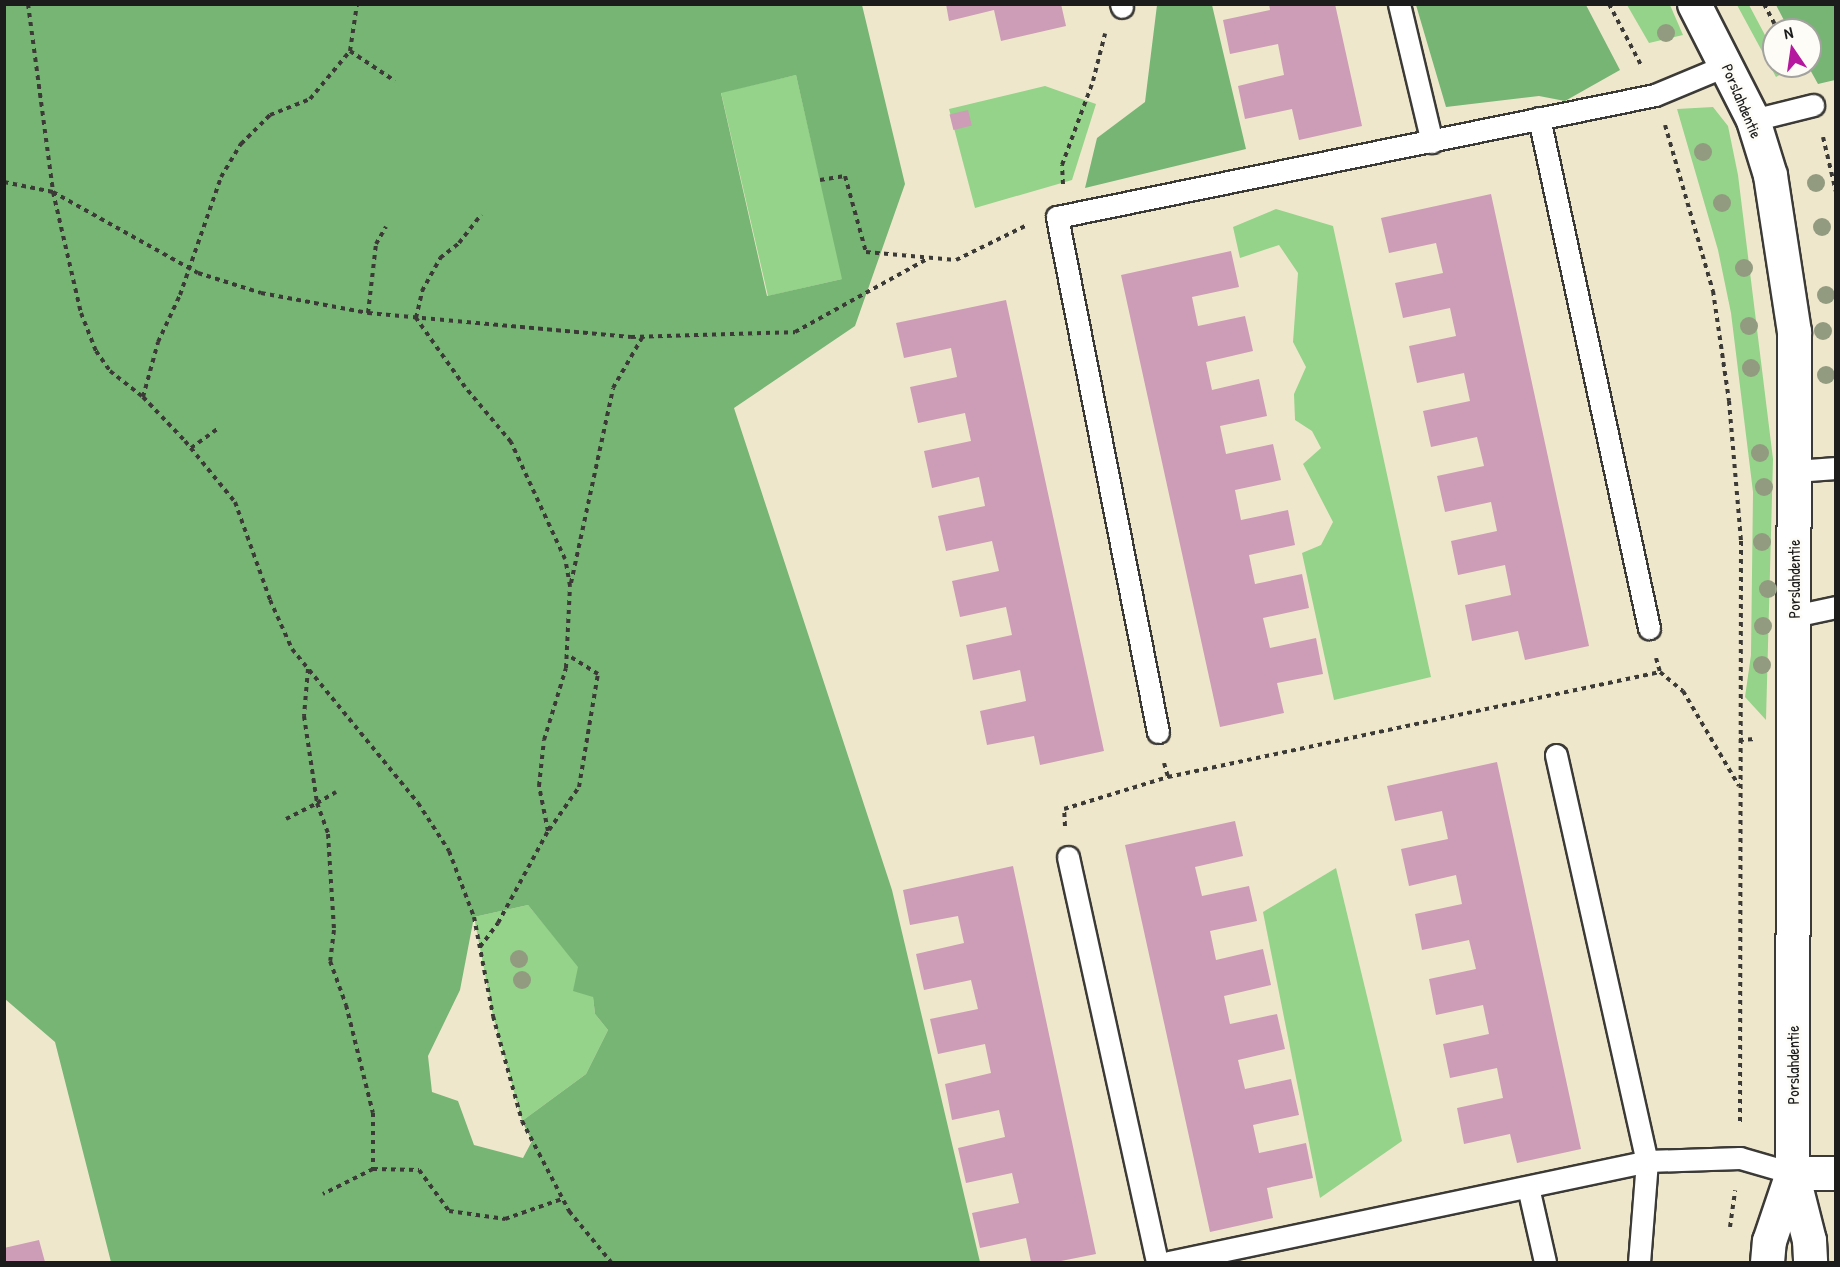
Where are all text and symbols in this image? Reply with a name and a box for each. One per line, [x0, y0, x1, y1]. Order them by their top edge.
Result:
north arrow [1762, 18, 1822, 78]
text: N [1782, 21, 1795, 44]
street label: Porslahdentie [1718, 61, 1766, 141]
street label: Porslahdentie [1784, 539, 1804, 619]
street label: Porslahdentie [1783, 1025, 1803, 1105]

